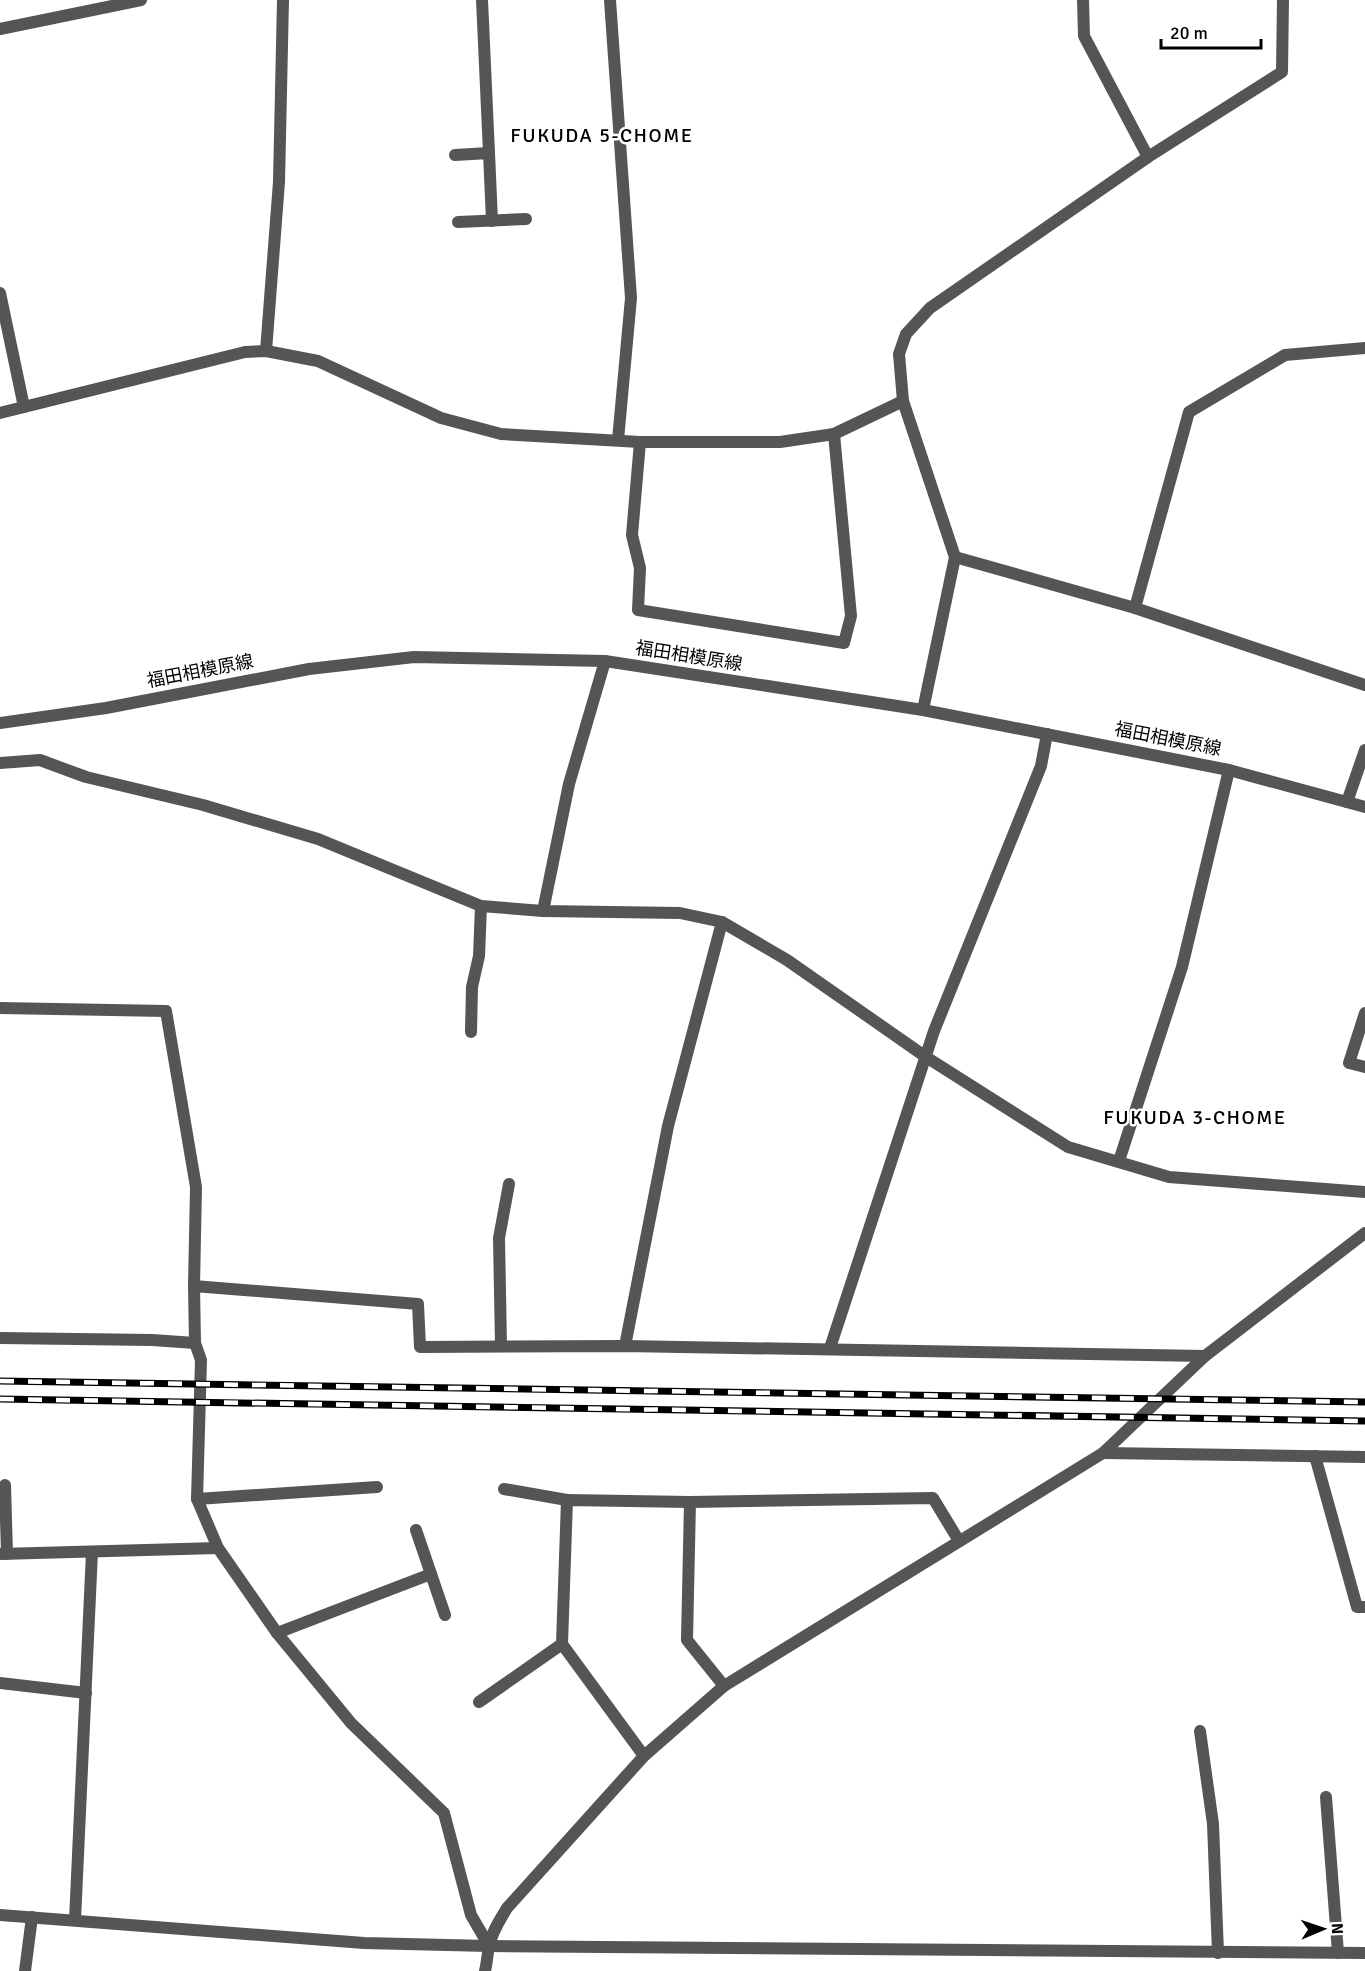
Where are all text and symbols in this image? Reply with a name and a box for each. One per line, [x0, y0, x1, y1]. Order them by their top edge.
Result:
scale bar [1161, 12, 1262, 50]
text: 20 m [1170, 22, 1208, 44]
district label: FUKUDA 5-CHOME [510, 123, 694, 148]
street label: 福田相模原線 [634, 637, 744, 675]
street label: 福田相模原線 [145, 650, 255, 692]
street label: 福田相模原線 [1113, 718, 1223, 760]
district label: FUKUDA 3-CHOME [1103, 1105, 1287, 1130]
north arrow [1293, 1899, 1353, 1959]
text: N [1327, 1923, 1347, 1934]

